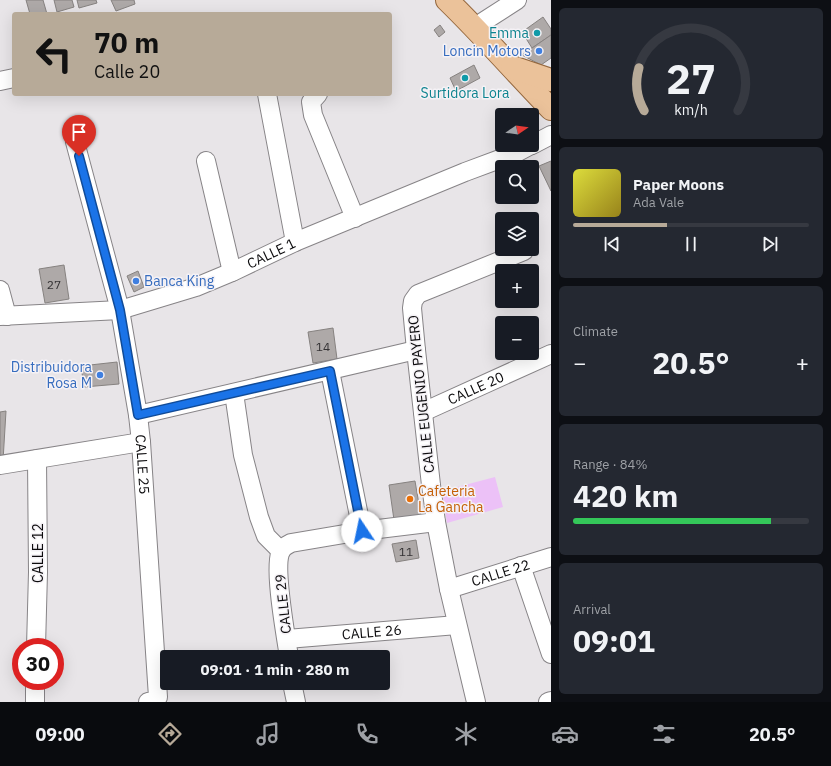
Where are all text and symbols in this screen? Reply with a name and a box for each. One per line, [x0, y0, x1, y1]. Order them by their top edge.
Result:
text: 70 m [94, 24, 159, 61]
place label: Emma [489, 24, 530, 42]
icon: left [28, 28, 80, 80]
marker: Emma [532, 28, 542, 38]
place label: Loncin Motors [443, 42, 531, 60]
marker: Loncin Motors [534, 46, 544, 56]
text: 27 [666, 51, 716, 105]
text: Calle 20 [94, 60, 160, 83]
marker: Surtidora Lora [460, 73, 470, 83]
place label: Surtidora Lora [421, 84, 510, 102]
text: km/h [674, 100, 708, 119]
north arrow [495, 108, 539, 152]
map controls [495, 108, 539, 360]
pin [62, 115, 96, 156]
icon: arrive [68, 121, 90, 143]
button: search [495, 160, 539, 204]
text: Paper Moons [633, 175, 724, 194]
text: Ada Vale [633, 194, 684, 211]
button: layers [495, 212, 539, 256]
icon: previous [601, 233, 623, 255]
icon: pause [680, 233, 702, 255]
icon: next [759, 233, 781, 255]
street label: CALLE 1 [244, 234, 298, 273]
button: + [495, 264, 539, 308]
place label: Banca King [144, 272, 215, 290]
marker: Banca King [131, 276, 141, 286]
house number: 27 [47, 277, 61, 292]
street label: CALLE EUGENIO PAYERO [404, 314, 438, 474]
button: − [495, 316, 539, 360]
text: Climate [573, 323, 618, 340]
house number: 14 [316, 339, 330, 354]
text: 20.5° [652, 343, 730, 382]
text: − [573, 348, 586, 377]
text: + [796, 348, 809, 377]
place label: Distribuidora Rosa M [11, 358, 93, 392]
street label: CALLE 20 [445, 367, 507, 409]
marker: Distribuidora Rosa M [95, 370, 105, 380]
street label: CALLE 25 [131, 433, 153, 495]
text: Range · 84% [573, 456, 647, 473]
text: 420 km [573, 476, 678, 515]
place label: Cafeteria La Gancha [418, 482, 484, 516]
marker: Cafeteria La Gancha [405, 494, 415, 504]
position arrow [341, 510, 383, 552]
street label: CALLE 12 [29, 523, 47, 583]
house number: 11 [399, 544, 413, 559]
street label: CALLE 22 [469, 555, 532, 590]
street label: CALLE 29 [271, 573, 295, 635]
text: Arrival [573, 601, 611, 618]
street label: CALLE 26 [341, 621, 402, 643]
text: 09:01 [573, 621, 655, 660]
speed limit sign: 30 [12, 638, 64, 690]
text: 09:01 · 1 min · 280 m [201, 660, 349, 679]
icon: directions [156, 720, 184, 748]
icon: music [254, 720, 282, 748]
icon: phone [353, 720, 381, 748]
icon: climate [452, 720, 480, 748]
icon: car [551, 720, 579, 748]
icon: filters [650, 720, 678, 748]
text: 09:00 [35, 723, 85, 746]
text: 20.5° [749, 723, 796, 746]

